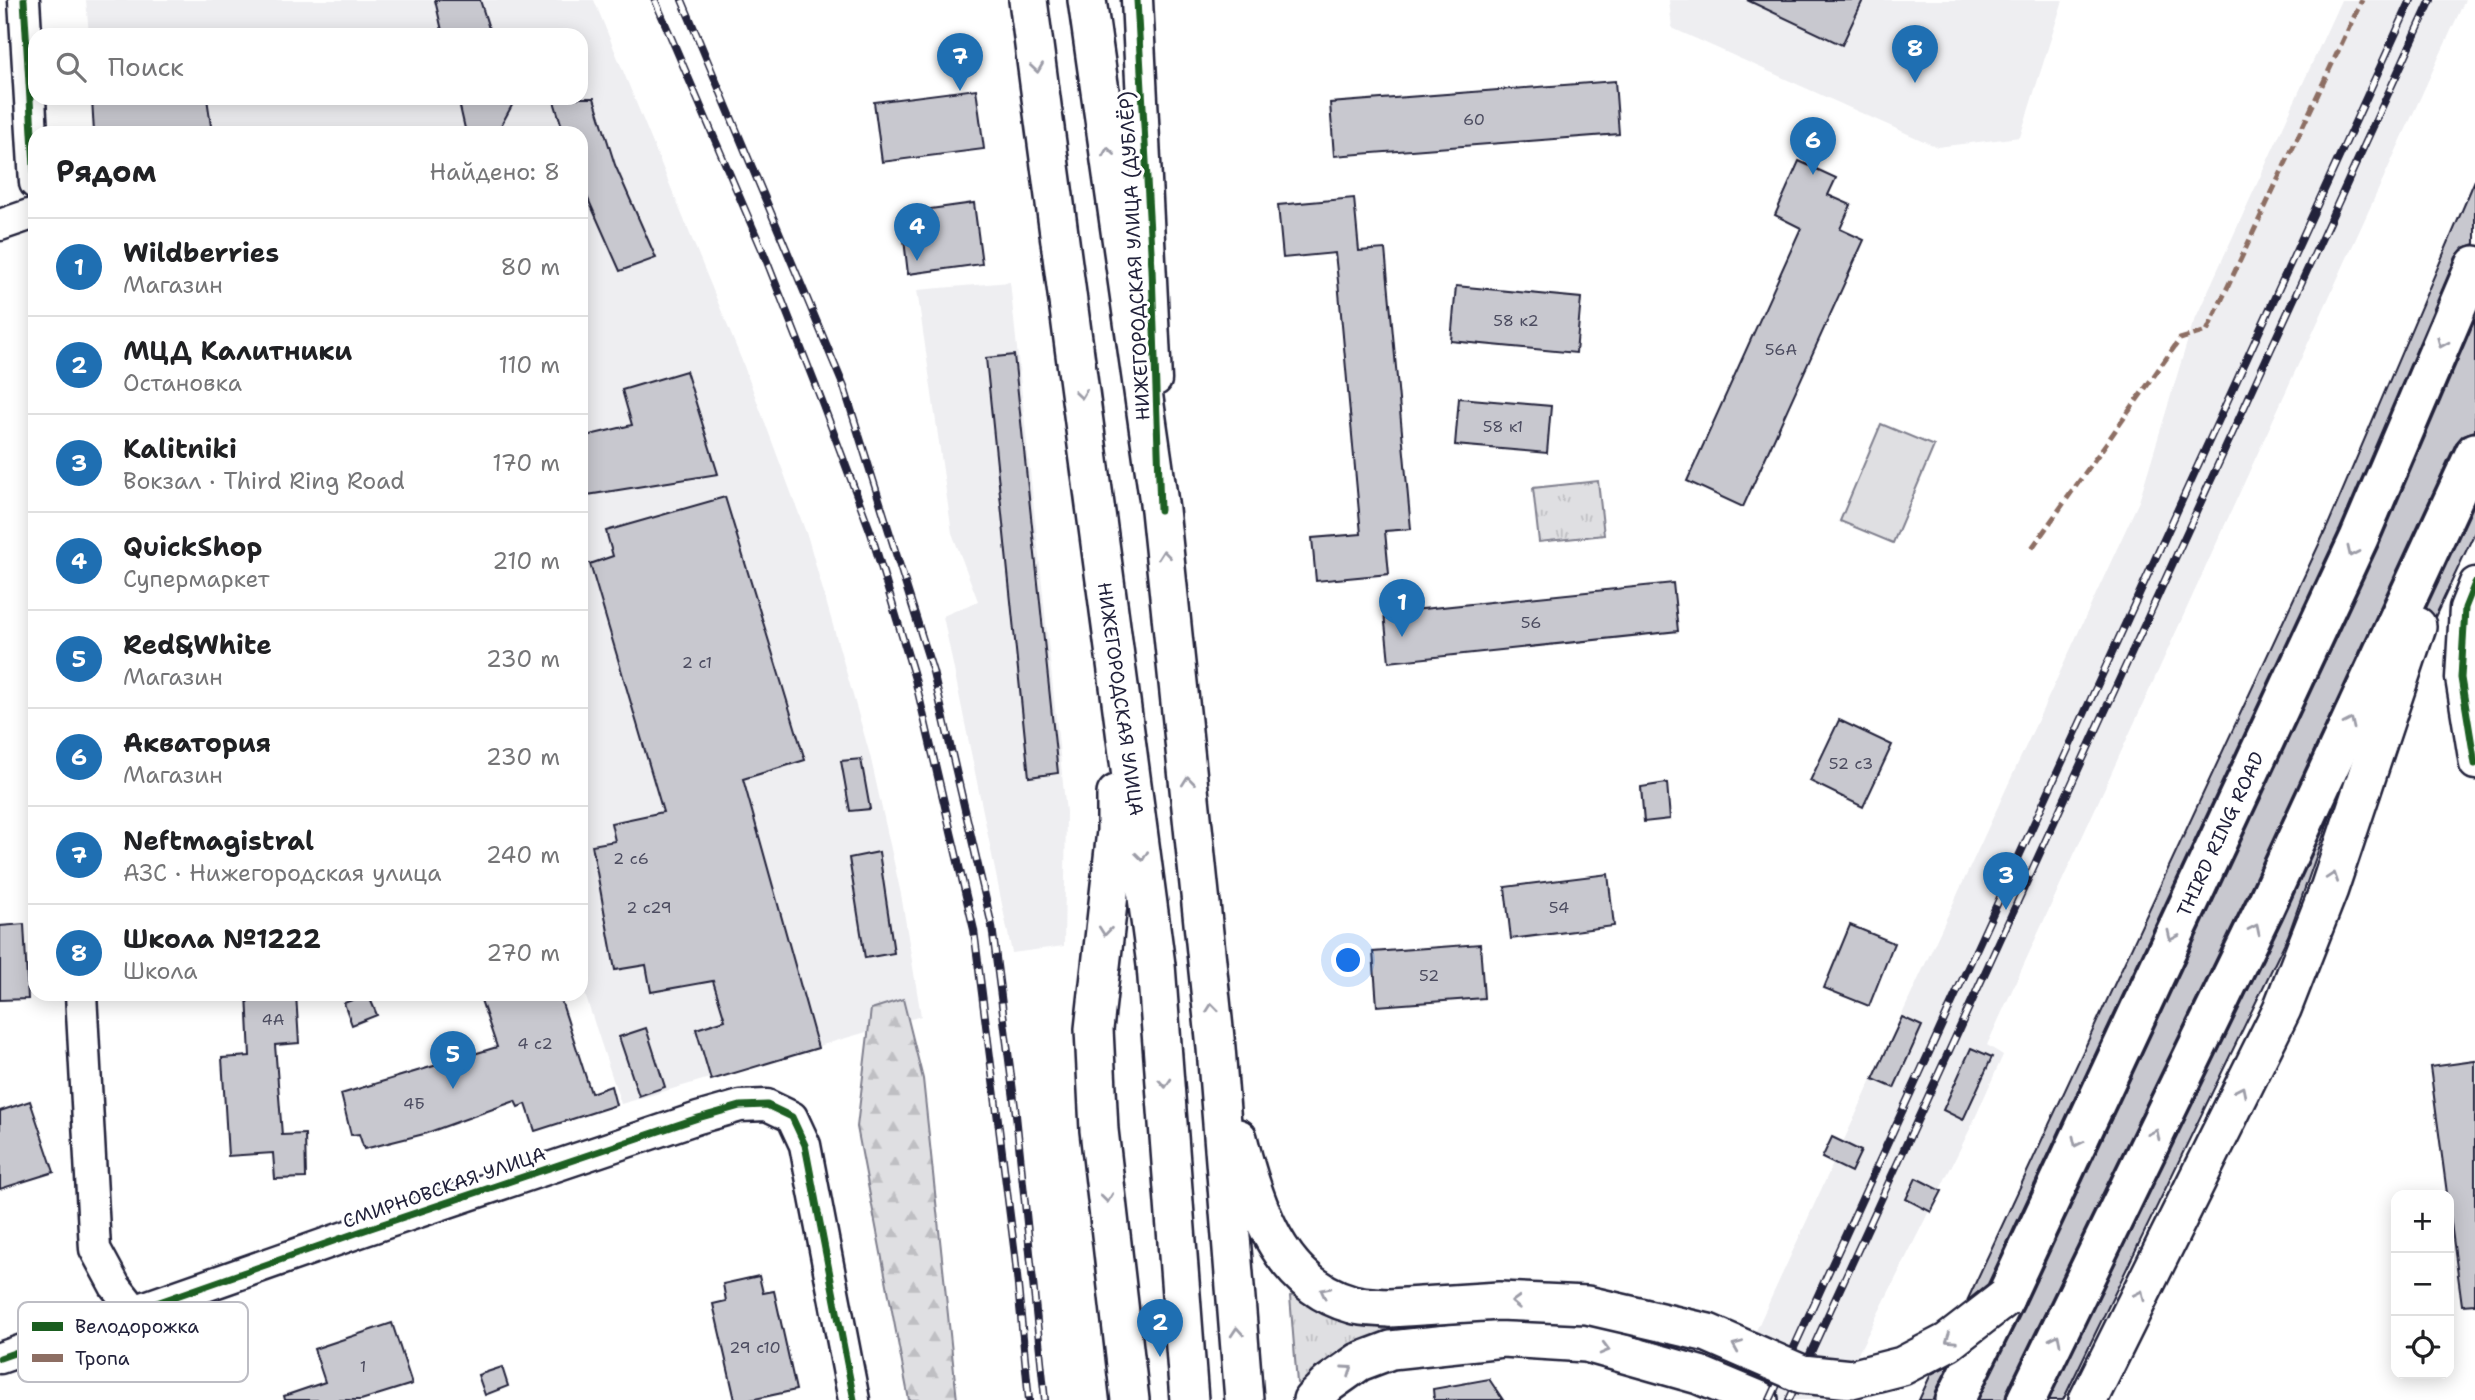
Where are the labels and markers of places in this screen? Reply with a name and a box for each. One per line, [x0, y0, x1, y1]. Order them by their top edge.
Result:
pin: 8 [1892, 25, 1938, 83]
pin: 7 [937, 33, 983, 91]
pin: 6 [1790, 117, 1836, 175]
pin: 4 [894, 203, 940, 261]
pin: 1 [1379, 579, 1425, 637]
pin: 3 [1983, 852, 2029, 910]
pin: 5 [430, 1031, 476, 1089]
pin: 2 [1137, 1299, 1183, 1357]

